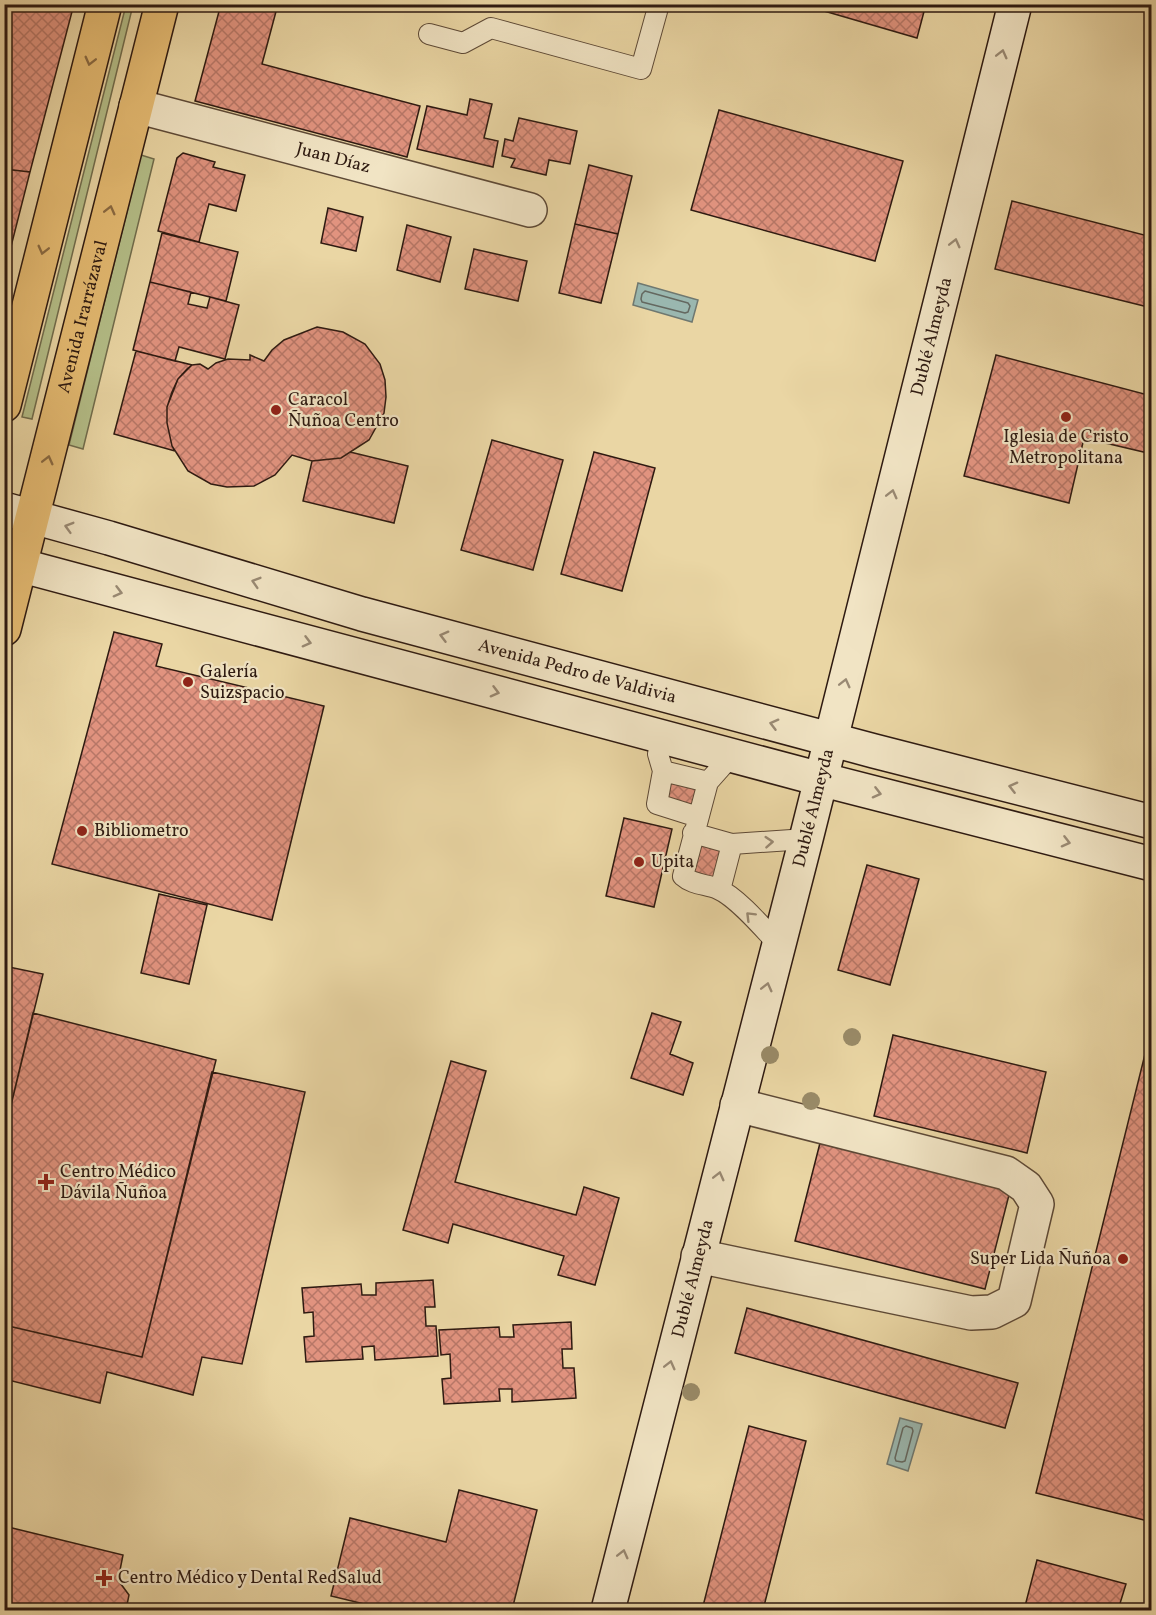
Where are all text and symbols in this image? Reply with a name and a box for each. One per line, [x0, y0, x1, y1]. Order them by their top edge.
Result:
one-way arrow [995, 49, 1008, 59]
one-way arrow [85, 56, 98, 66]
street label: Juan Díaz [293, 136, 373, 180]
one-way arrow [103, 205, 116, 215]
street label: Avenida Irarrázaval [52, 238, 114, 396]
one-way arrow [948, 239, 960, 249]
one-way arrow [38, 245, 51, 255]
street label: Dublé Almeyda [905, 274, 959, 399]
place label: Caracol Ñuñoa Centro [288, 388, 399, 434]
marker: Caracol Ñuñoa Centro [269, 403, 283, 417]
marker: Iglesia de Cristo Metropolitana [1059, 410, 1073, 424]
place label: Iglesia de Cristo Metropolitana [1003, 425, 1129, 471]
one-way arrow [40, 455, 53, 465]
one-way arrow [885, 489, 898, 499]
one-way arrow [64, 522, 75, 534]
one-way arrow [251, 577, 262, 589]
one-way arrow [113, 584, 123, 597]
one-way arrow [439, 631, 450, 643]
street label: Avenida Pedro de Valdivia [475, 633, 679, 710]
one-way arrow [301, 634, 311, 647]
place label: Galería Suizspacio [200, 660, 285, 706]
marker: Galería Suizspacio [181, 675, 195, 689]
one-way arrow [837, 678, 850, 688]
one-way arrow [490, 684, 500, 697]
one-way arrow [769, 719, 779, 732]
street label: Dublé Almeyda [787, 746, 841, 870]
one-way arrow [1009, 781, 1019, 794]
one-way arrow [872, 786, 882, 799]
place label: Bibliometro [94, 819, 189, 844]
marker: Bibliometro [75, 824, 89, 838]
one-way arrow [765, 835, 774, 848]
one-way arrow [1060, 835, 1071, 847]
place label: Upita [651, 850, 694, 875]
marker: Upita [632, 855, 646, 869]
one-way arrow [747, 912, 758, 923]
one-way arrow [760, 982, 773, 992]
place label: Centro Médico Dávila Ñuñoa [60, 1160, 176, 1206]
one-way arrow [711, 1171, 724, 1181]
marker: Centro Médico Dávila Ñuñoa [37, 1173, 55, 1191]
street label: Dublé Almeyda [666, 1217, 720, 1341]
place label: Super Lida Ñuñoa [970, 1247, 1111, 1272]
marker: Super Lida Ñuñoa [1116, 1252, 1130, 1266]
one-way arrow [663, 1360, 676, 1370]
one-way arrow [615, 1549, 628, 1559]
place label: Centro Médico y Dental RedSalud [118, 1566, 382, 1591]
marker: Centro Médico y Dental RedSalud [95, 1569, 113, 1587]

